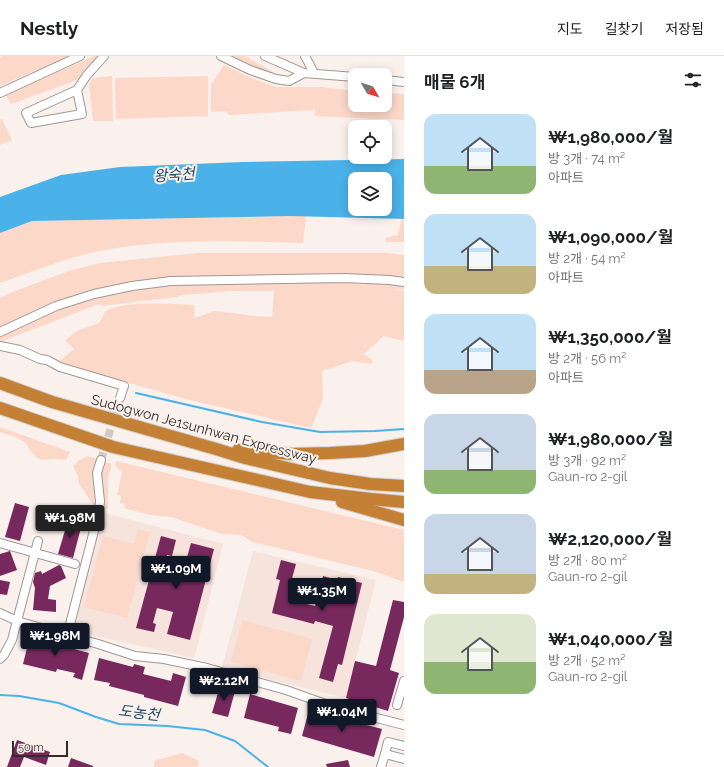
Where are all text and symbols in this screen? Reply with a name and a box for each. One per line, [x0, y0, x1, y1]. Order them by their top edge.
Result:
text: Nestly [20, 17, 78, 39]
text: 지도 [557, 21, 583, 37]
text: 길찾기 [605, 21, 643, 37]
text: 저장됨 [665, 21, 704, 37]
north arrow [348, 68, 392, 112]
map controls [348, 68, 392, 216]
icon: filters [682, 69, 704, 91]
text: 매물 6개 [424, 72, 485, 92]
button: locate [348, 120, 392, 164]
text: ₩1,980,000/월 [548, 127, 673, 147]
icon: home [456, 130, 504, 178]
text: 방 3개 · 74 m² [548, 151, 625, 166]
water label: 왕숙천 [153, 164, 197, 185]
text: 아파트 [548, 170, 584, 185]
button: layers [348, 172, 392, 216]
text: ₩1,090,000/월 [548, 227, 673, 247]
icon: home [456, 230, 504, 278]
text: 방 2개 · 54 m² [548, 251, 626, 266]
text: 아파트 [548, 270, 584, 285]
text: ₩1,350,000/월 [548, 327, 672, 347]
icon: home [456, 330, 504, 378]
text: 방 2개 · 56 m² [548, 351, 626, 366]
text: 아파트 [548, 370, 584, 385]
street label: Sudogwon Je1sunhwan Expressway [90, 391, 319, 467]
text: ₩1,980,000/월 [548, 429, 673, 449]
icon: home [456, 430, 504, 478]
text: 방 3개 · 92 m² [548, 453, 626, 468]
text: Gaun-ro 2-gil [548, 469, 627, 484]
pin: ₩1.98M [37, 505, 103, 539]
text: ₩1.98M [44, 510, 96, 525]
text: ₩2,120,000/월 [548, 529, 672, 549]
icon: home [456, 530, 504, 578]
text: 방 2개 · 80 m² [548, 553, 627, 568]
pin: ₩1.09M [143, 556, 209, 590]
text: ₩1.09M [150, 561, 202, 576]
text: Gaun-ro 2-gil [548, 569, 627, 584]
pin: ₩1.35M [289, 578, 355, 612]
text: ₩1.35M [297, 583, 347, 598]
pin: ₩1.98M [22, 623, 88, 657]
text: ₩1.98M [29, 628, 81, 643]
text: ₩1,040,000/월 [548, 629, 673, 649]
icon: home [456, 630, 504, 678]
text: 방 2개 · 52 m² [548, 653, 625, 668]
pin: ₩2.12M [191, 668, 257, 702]
text: Gaun-ro 2-gil [548, 669, 627, 684]
text: ₩2.12M [199, 673, 249, 688]
pin: ₩1.04M [309, 699, 375, 733]
water label: 도농천 [117, 702, 163, 725]
text: ₩1.04M [317, 704, 367, 719]
scale bar [12, 739, 68, 758]
text: 50 m [18, 741, 44, 754]

